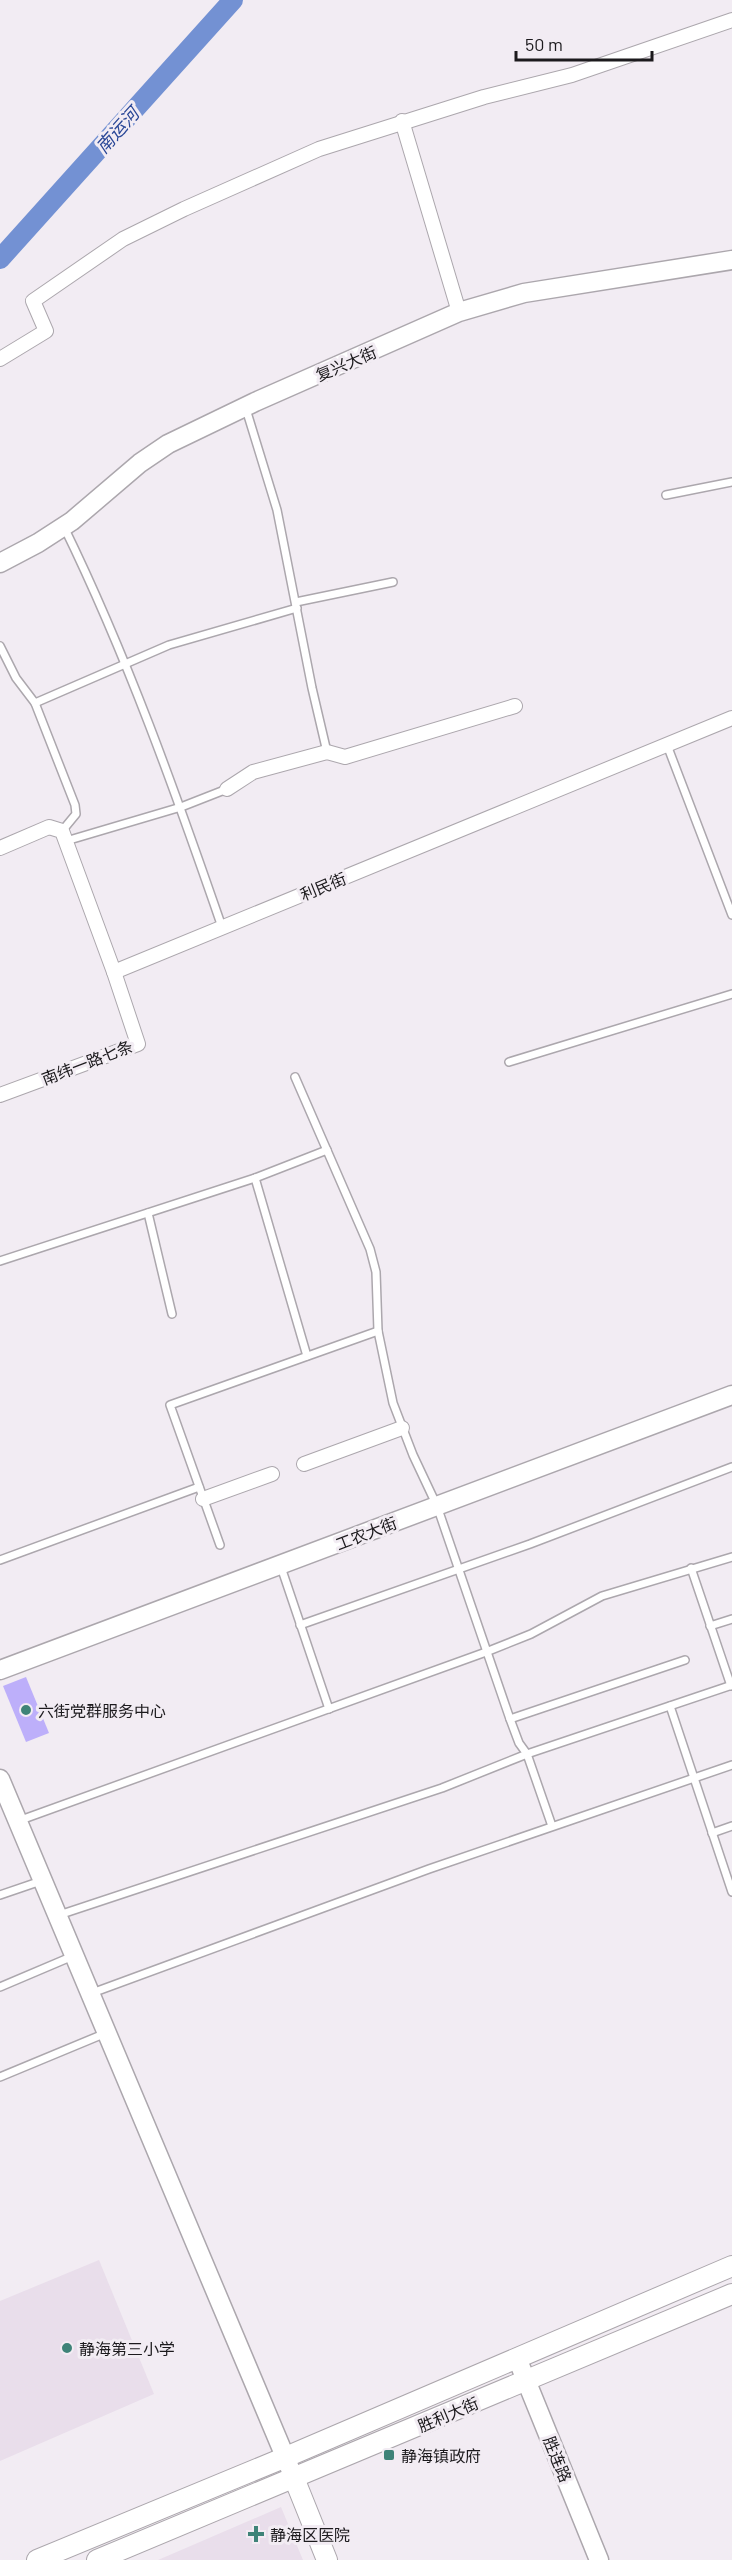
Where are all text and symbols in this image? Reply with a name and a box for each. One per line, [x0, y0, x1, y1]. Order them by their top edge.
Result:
scale bar [516, 24, 652, 62]
text: 50 m [525, 33, 563, 55]
water label: 南运河 [91, 100, 145, 157]
street label: 复兴大街 [313, 342, 379, 384]
street label: 利民街 [297, 868, 349, 904]
street label: 南纬一路七条 [39, 1036, 135, 1088]
street label: 工农大街 [333, 1513, 399, 1553]
place label: 六街党群服务中心 [38, 1701, 166, 1720]
marker: 六街党群服务中心 [19, 1703, 33, 1717]
place label: 静海第三小学 [79, 2339, 175, 2358]
marker: 静海第三小学 [60, 2341, 74, 2355]
street label: 胜利大街 [415, 2393, 481, 2435]
street label: 胜连路 [540, 2433, 576, 2485]
place label: 静海镇政府 [401, 2446, 481, 2465]
marker: 静海镇政府 [382, 2448, 396, 2462]
marker: 静海区医院 [247, 2525, 265, 2543]
place label: 静海区医院 [270, 2525, 350, 2544]

